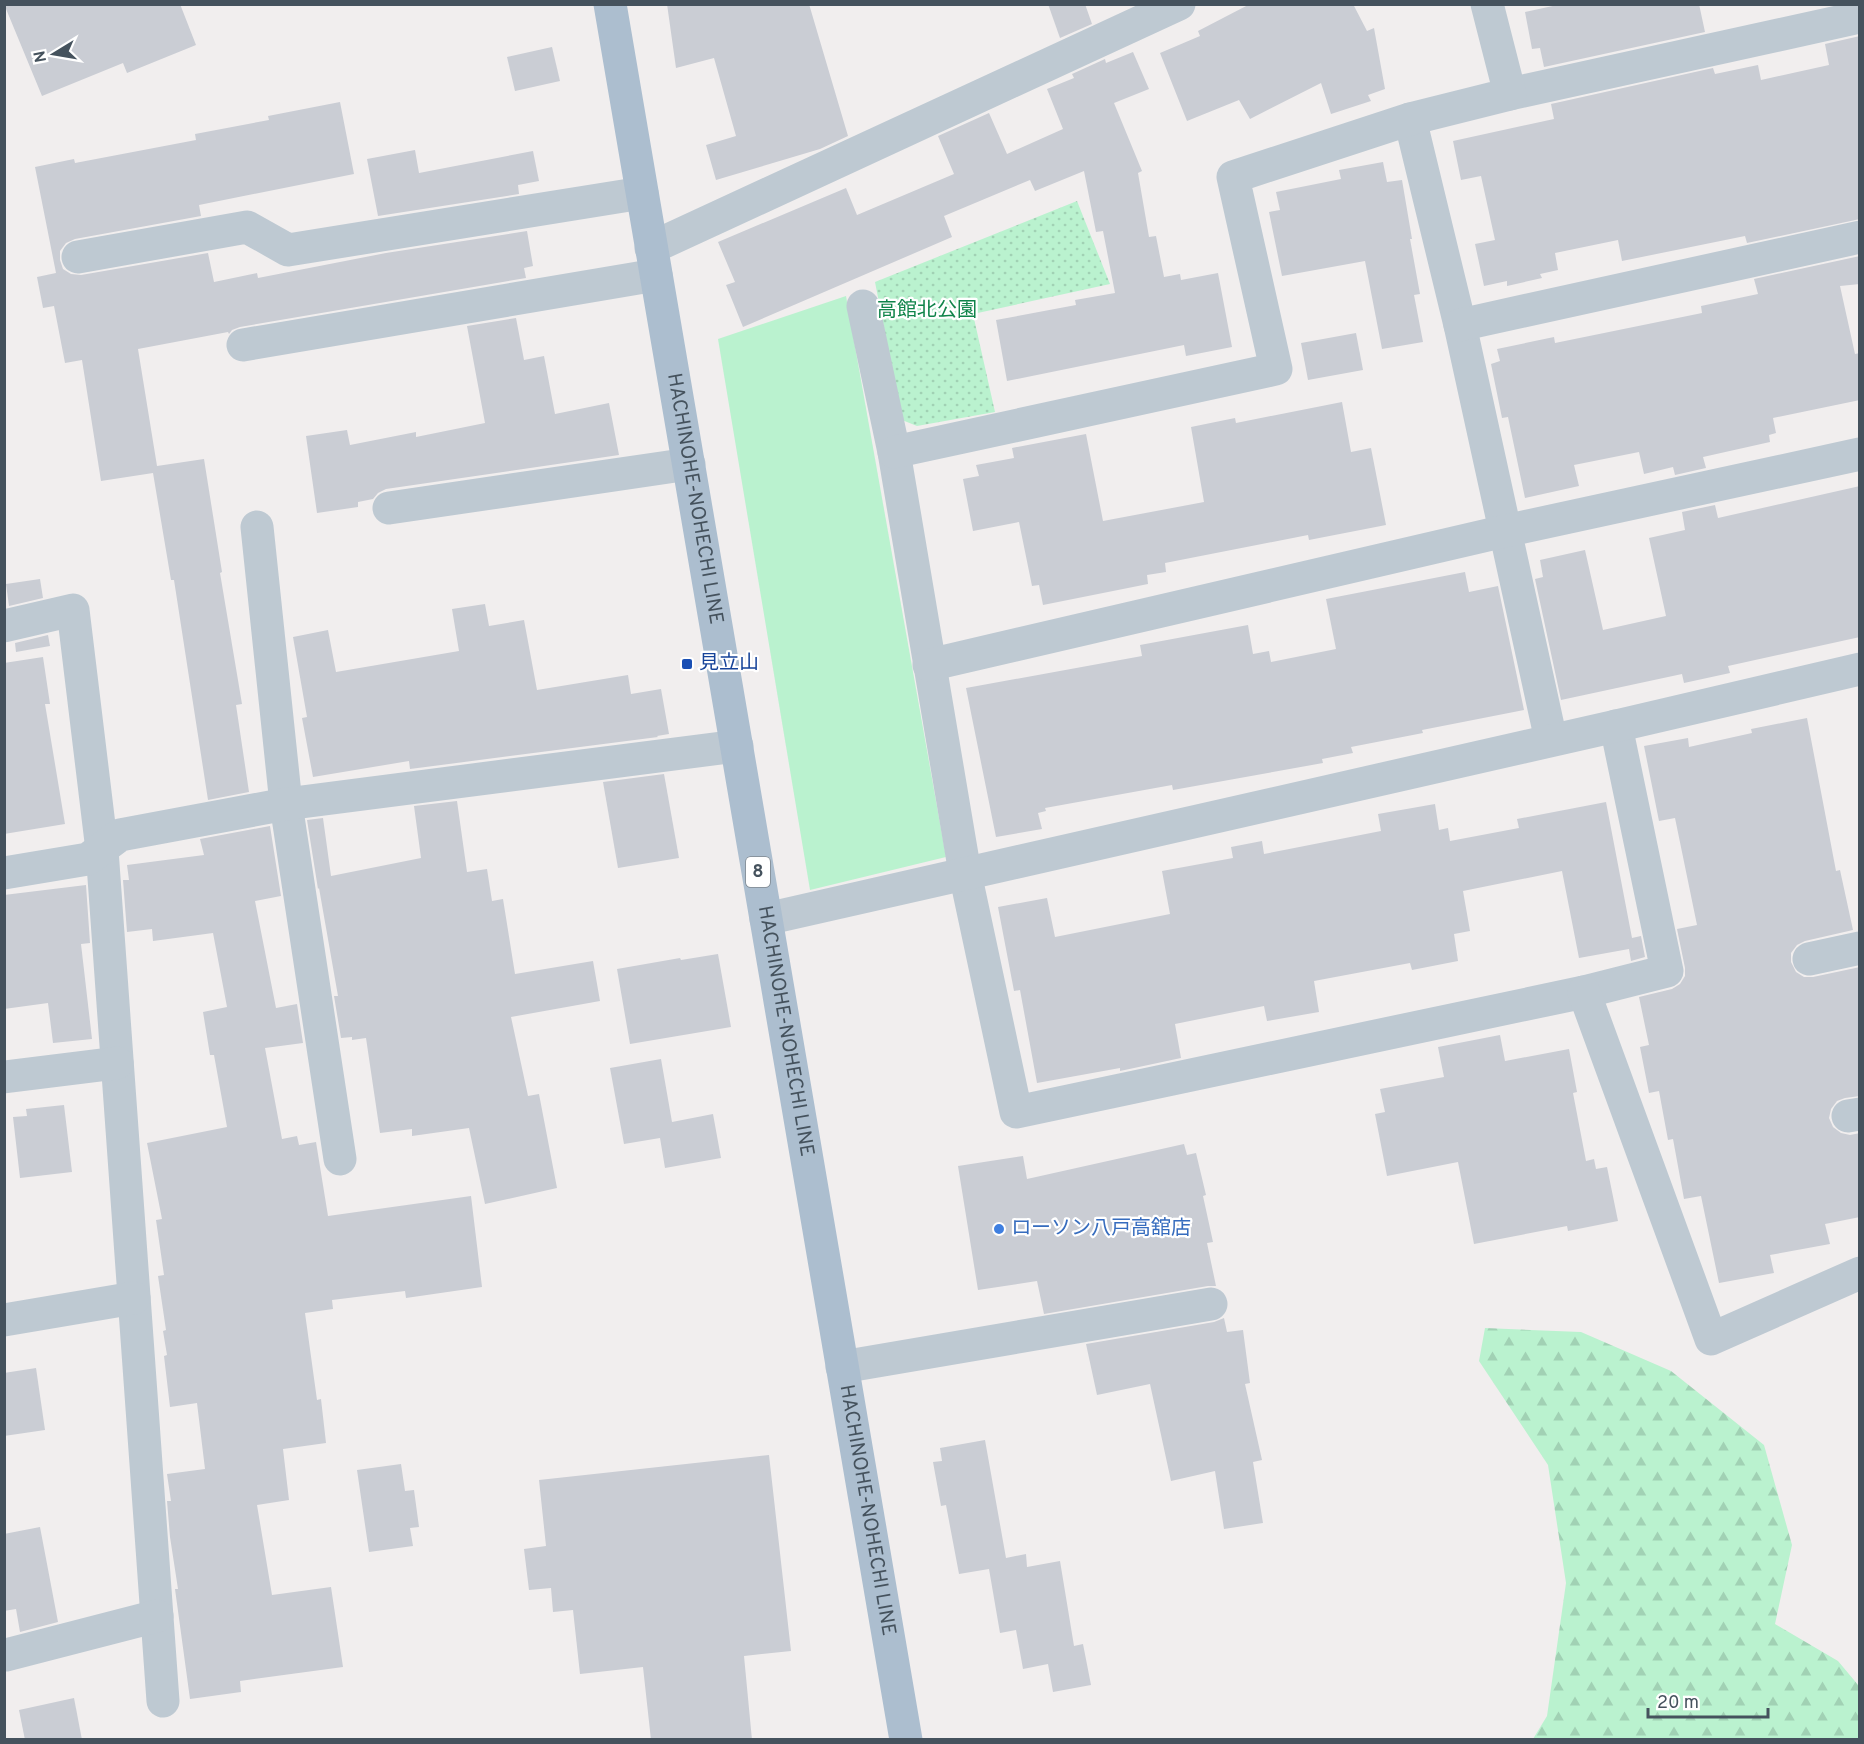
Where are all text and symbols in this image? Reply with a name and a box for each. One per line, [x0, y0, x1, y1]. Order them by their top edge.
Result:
north arrow [24, 24, 84, 84]
text: N [30, 49, 52, 64]
park label: 高館北公園 [877, 298, 977, 324]
street label: HACHINOHE-NOHECHI LINE [660, 371, 729, 626]
place label: 見立山 [699, 651, 759, 677]
marker: 見立山 [680, 657, 694, 671]
road number: 8 [746, 857, 770, 887]
street label: HACHINOHE-NOHECHI LINE [751, 904, 819, 1159]
place label: ローソン八戸高舘店 [1011, 1216, 1191, 1242]
marker: ローソン八戸高舘店 [992, 1222, 1006, 1236]
street label: HACHINOHE-NOHECHI LINE [833, 1383, 901, 1638]
scale bar [1648, 1681, 1768, 1719]
text: 20 m [1657, 1692, 1699, 1715]

